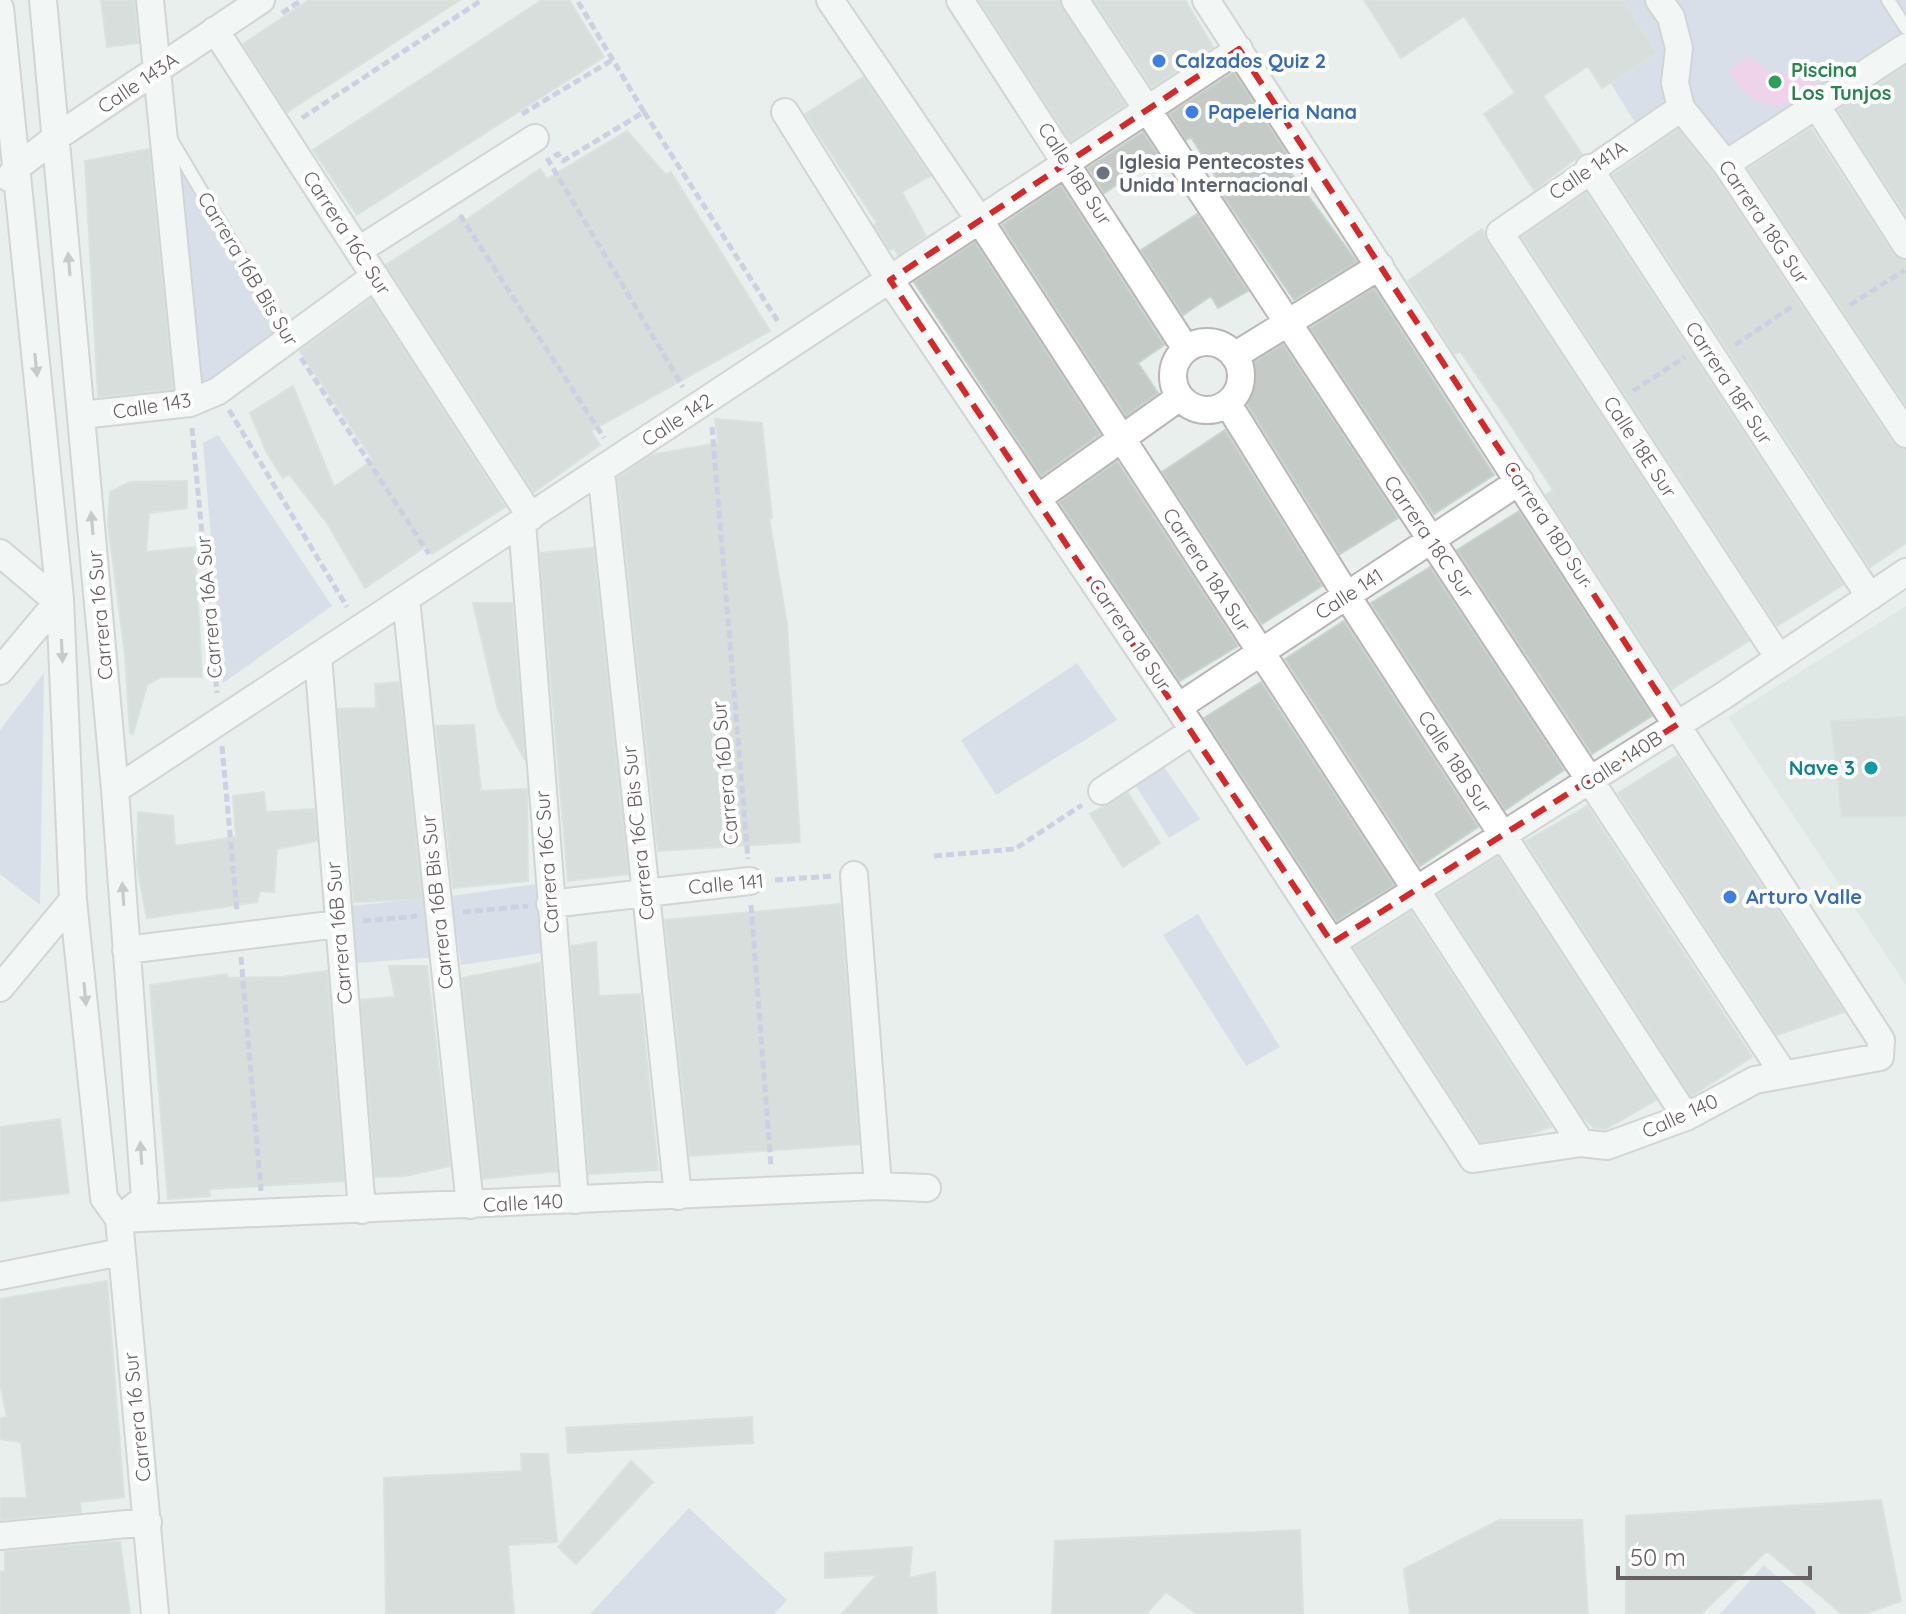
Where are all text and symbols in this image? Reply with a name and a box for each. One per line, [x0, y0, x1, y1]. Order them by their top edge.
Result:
street label: Calle 143A [93, 46, 183, 119]
place label: Calzados Quiz 2 [1175, 48, 1326, 73]
marker: Calzados Quiz 2 [1150, 52, 1168, 70]
place label: Piscina Los Tunjos [1791, 57, 1891, 105]
marker: Piscina Los Tunjos [1766, 73, 1784, 91]
place label: Papeleria Nana [1208, 99, 1357, 124]
marker: Papeleria Nana [1183, 103, 1201, 121]
street label: Calle 18B Sur [1033, 117, 1118, 230]
street label: Calle 141A [1544, 134, 1632, 205]
place label: Iglesia Pentecostes Unida Internacional [1119, 149, 1308, 197]
street label: Carrera 18G Sur [1714, 155, 1815, 289]
marker: Iglesia Pentecostes Unida Internacional [1094, 164, 1112, 182]
street label: Carrera 16C Sur [298, 166, 397, 300]
street label: Carrera 16B Bis Sur [192, 187, 305, 351]
one-way arrow [62, 251, 75, 276]
street label: Carrera 18F Sur [1680, 316, 1779, 449]
one-way arrow [29, 352, 42, 377]
street label: Calle 143 [111, 387, 193, 424]
street label: Calle 142 [637, 387, 717, 452]
street label: Calle 18E Sur [1598, 391, 1683, 503]
street label: Carrera 18D Sur [1498, 456, 1599, 592]
street label: Carrera 18C Sur [1379, 470, 1480, 603]
street label: Carrera 18A Sur [1158, 503, 1257, 637]
one-way arrow [85, 510, 98, 535]
street label: Carrera 16A Sur [190, 534, 227, 680]
street label: Carrera 16 Sur [81, 549, 118, 681]
street label: Calle 141 [1310, 562, 1387, 625]
street label: Carrera 18 Sur [1084, 574, 1177, 696]
one-way arrow [56, 639, 69, 664]
street label: Carrera 16D Sur [706, 700, 743, 846]
street label: Calle 18B Sur [1413, 705, 1498, 818]
street label: Calle 140B [1575, 725, 1667, 797]
street label: Carrera 16C Bis Sur [616, 744, 659, 922]
place label: Nave 3 [1789, 755, 1855, 780]
marker: Nave 3 [1862, 759, 1880, 777]
street label: Carrera 16C Sur [529, 789, 564, 934]
street label: Carrera 16B Bis Sur [415, 813, 458, 991]
street label: Carrera 16B Sur [320, 860, 357, 1006]
street label: Calle 141 [687, 868, 765, 899]
one-way arrow [116, 881, 129, 906]
place label: Arturo Valle [1746, 884, 1862, 909]
marker: Arturo Valle [1721, 888, 1739, 906]
one-way arrow [79, 982, 92, 1007]
street label: Calle 140 [1638, 1088, 1722, 1143]
one-way arrow [134, 1140, 147, 1165]
street label: Calle 140 [482, 1188, 564, 1217]
street label: Carrera 16 Sur [117, 1351, 156, 1483]
scale bar [1618, 1530, 1810, 1580]
text: 50 m [1630, 1542, 1686, 1572]

